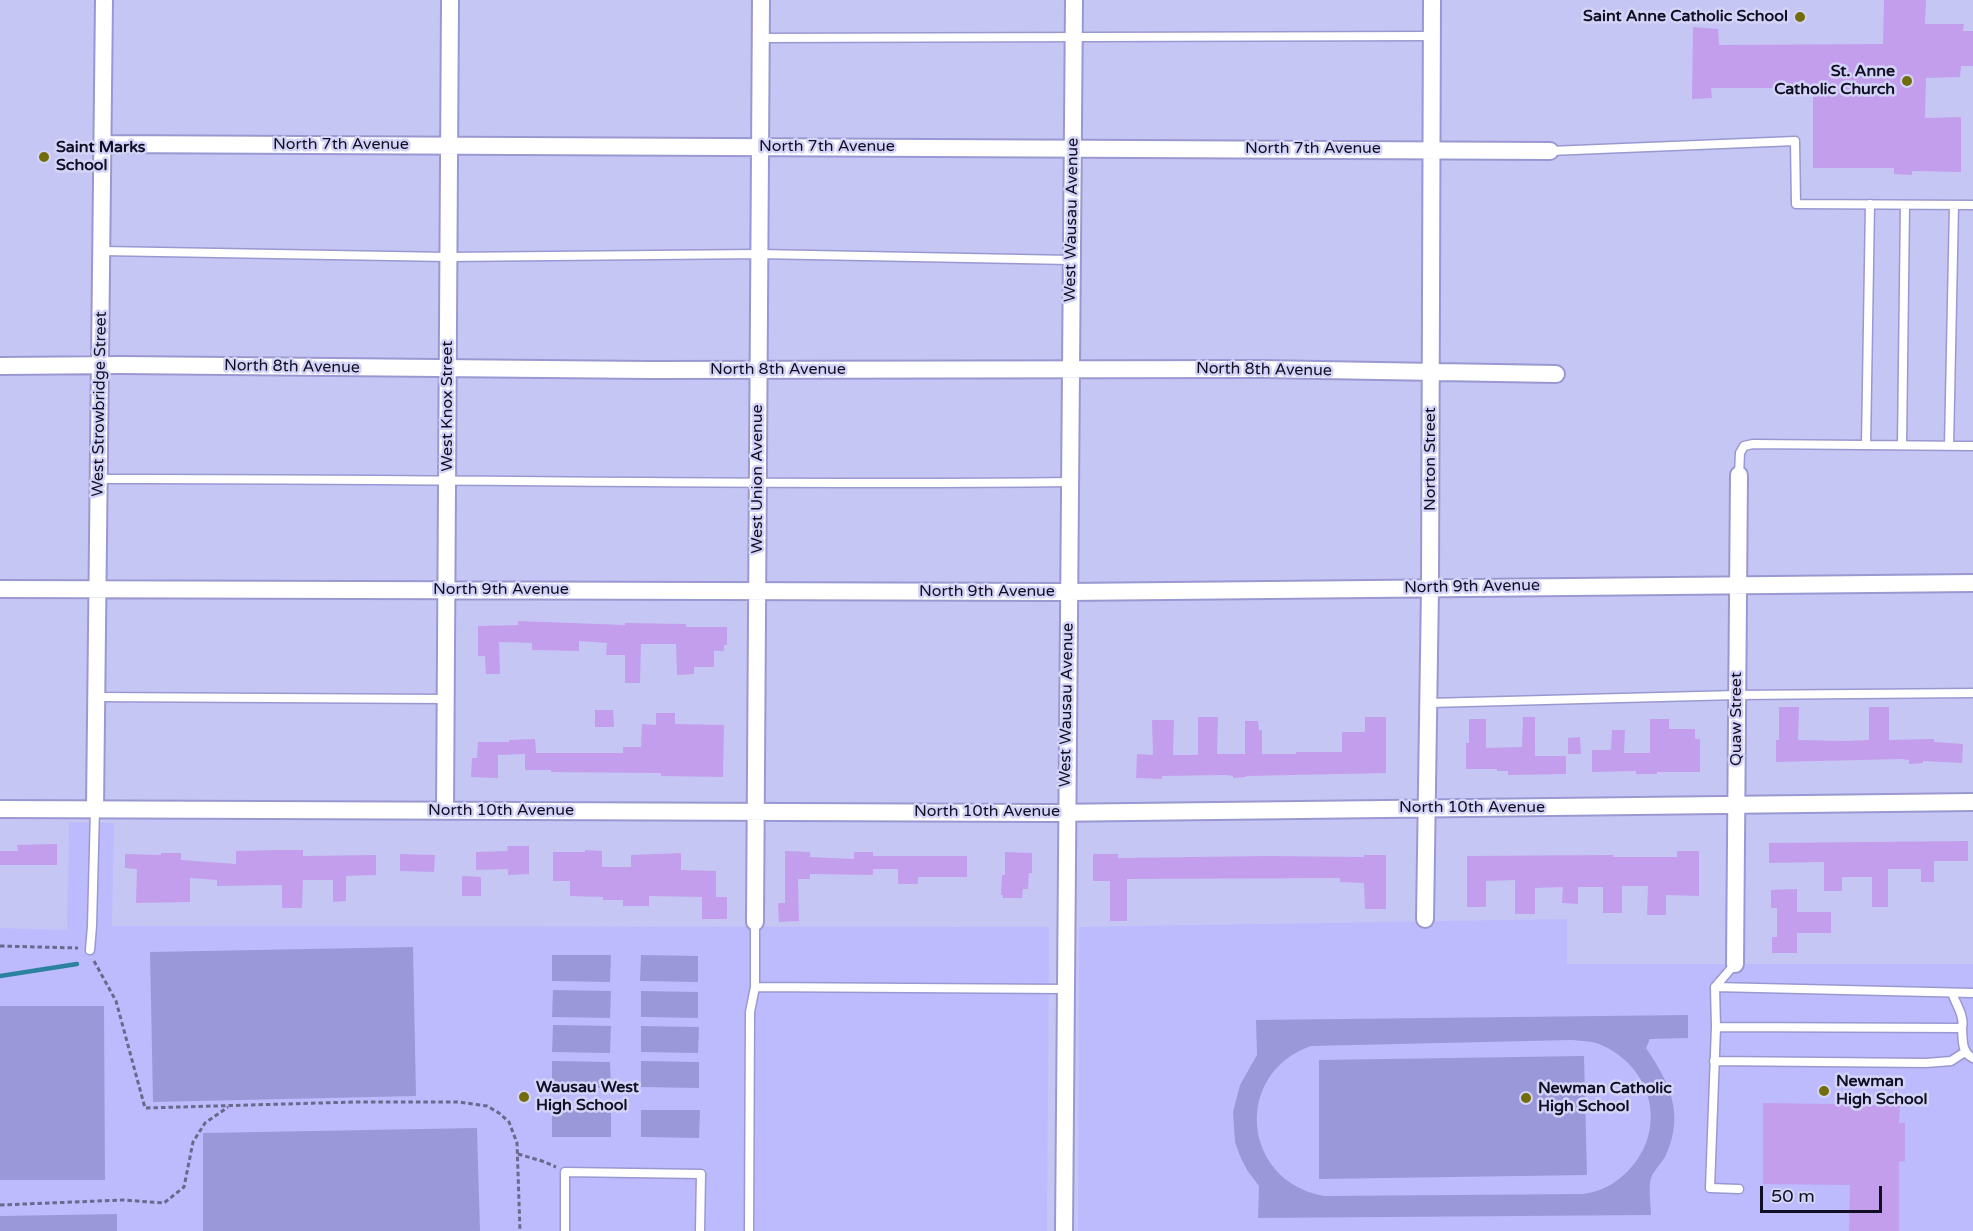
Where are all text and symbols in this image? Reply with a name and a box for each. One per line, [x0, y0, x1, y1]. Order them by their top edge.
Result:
place label: Saint Anne Catholic School [1583, 7, 1788, 27]
marker: Saint Anne Catholic School [1793, 10, 1807, 24]
place label: St. Anne Catholic Church [1774, 62, 1895, 100]
marker: St. Anne Catholic Church [1900, 74, 1914, 88]
street label: North 7th Avenue [273, 135, 409, 155]
street label: North 7th Avenue [759, 137, 895, 157]
place label: Saint Marks School [56, 138, 146, 176]
street label: West Wausau Avenue [1061, 138, 1083, 302]
street label: North 7th Avenue [1245, 139, 1381, 159]
marker: Saint Marks School [37, 150, 51, 164]
street label: West Strowbridge Street [89, 311, 111, 497]
street label: West Knox Street [438, 341, 458, 471]
street label: North 8th Avenue [224, 356, 360, 378]
street label: North 8th Avenue [1196, 359, 1332, 381]
street label: North 8th Avenue [710, 360, 846, 380]
street label: West Union Avenue [748, 405, 768, 553]
street label: Norton Street [1421, 407, 1441, 511]
street label: North 9th Avenue [1404, 576, 1540, 598]
street label: North 9th Avenue [433, 580, 569, 600]
street label: North 9th Avenue [919, 582, 1055, 602]
street label: West Wausau Avenue [1056, 623, 1078, 787]
street label: Quaw Street [1727, 672, 1747, 766]
street label: North 10th Avenue [1399, 798, 1545, 818]
street label: North 10th Avenue [428, 801, 574, 821]
street label: North 10th Avenue [914, 802, 1060, 822]
place label: Newman High School [1836, 1072, 1927, 1110]
place label: Wausau West High School [536, 1078, 639, 1116]
place label: Newman Catholic High School [1538, 1079, 1672, 1117]
marker: Newman High School [1817, 1084, 1831, 1098]
marker: Wausau West High School [517, 1090, 531, 1104]
marker: Newman Catholic High School [1519, 1091, 1533, 1105]
scale bar [1763, 1174, 1884, 1212]
text: 50 m [1771, 1185, 1815, 1207]

